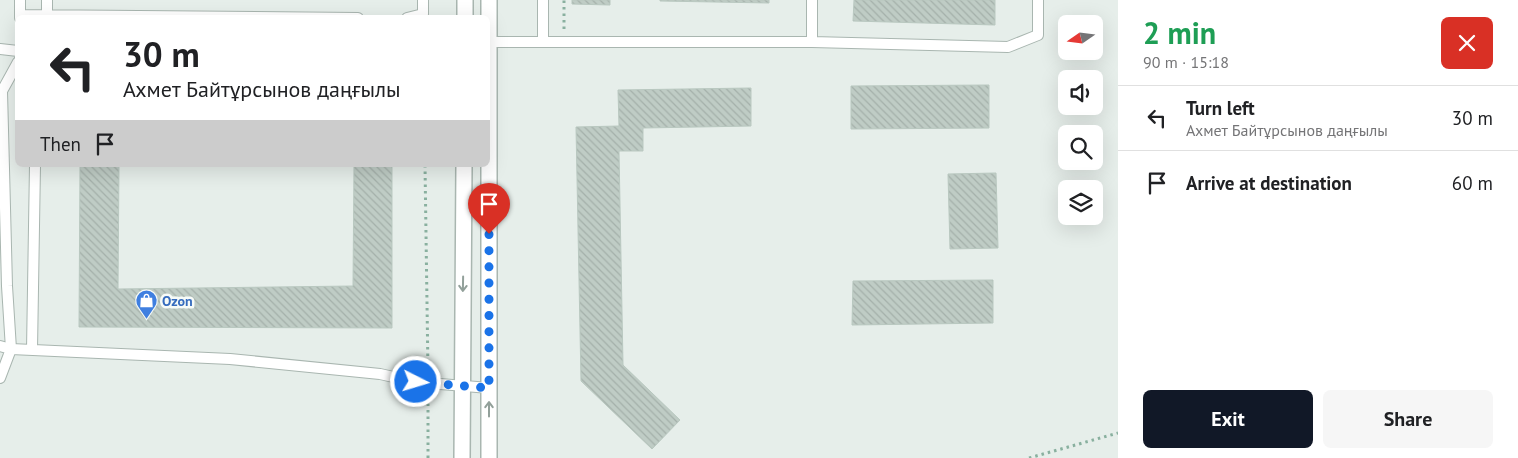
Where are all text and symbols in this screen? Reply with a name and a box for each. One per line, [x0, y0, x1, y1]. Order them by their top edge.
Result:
text: 2 min [1143, 13, 1216, 52]
north arrow [1058, 15, 1102, 60]
map controls [1058, 15, 1103, 225]
button: close [1441, 17, 1493, 69]
text: 30 m [123, 31, 200, 77]
icon: left [40, 35, 105, 100]
text: 90 m · 15:18 [1143, 52, 1229, 72]
button: sound [1058, 70, 1103, 115]
text: Ахмет Байтұрсынов даңғылы [123, 75, 401, 103]
text: Turn left [1186, 96, 1255, 120]
icon: left [1143, 104, 1171, 132]
text: 30 m [1452, 106, 1493, 130]
text: Ахмет Байтұрсынов даңғылы [1186, 120, 1388, 140]
button: search [1058, 125, 1103, 170]
icon: arrive [91, 130, 119, 158]
text: Then [40, 132, 81, 156]
icon: arrive [1143, 169, 1171, 197]
text: Arrive at destination [1186, 171, 1352, 195]
text: 60 m [1452, 171, 1493, 195]
button: layers [1058, 180, 1103, 225]
pin [468, 183, 510, 234]
icon: arrive [475, 190, 503, 218]
one-way arrow [458, 275, 468, 291]
shop icon: Ozon [134, 289, 158, 320]
place label: Ozon [162, 292, 193, 310]
position arrow [389, 355, 441, 407]
button: Exit [1143, 390, 1313, 448]
button: Share [1323, 390, 1493, 448]
one-way arrow [484, 402, 494, 418]

